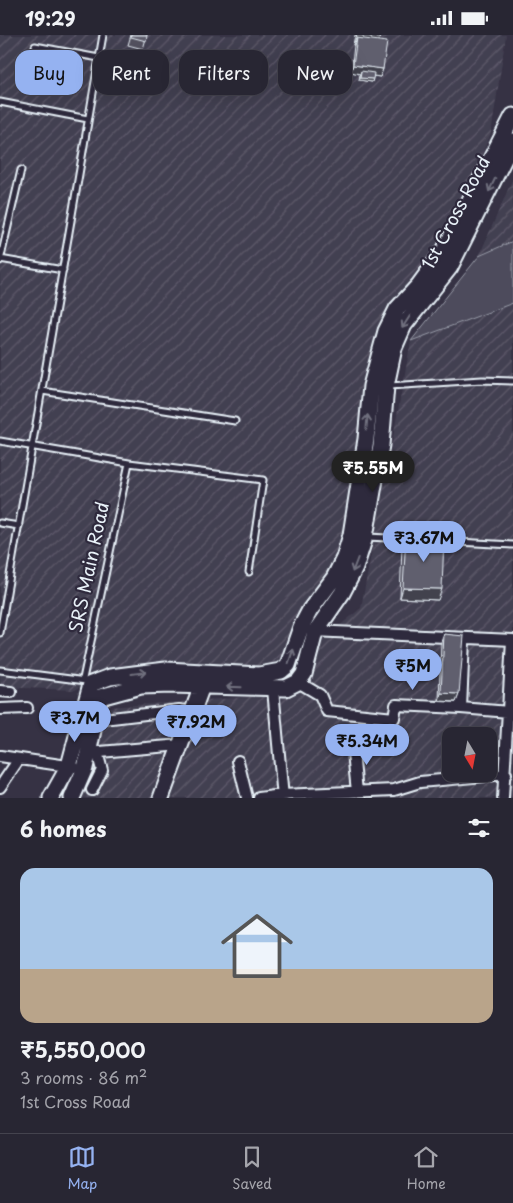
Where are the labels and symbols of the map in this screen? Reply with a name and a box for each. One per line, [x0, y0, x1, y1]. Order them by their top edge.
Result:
street label: 1st Cross Road [414, 151, 496, 273]
one-way arrow [486, 177, 496, 192]
one-way arrow [401, 315, 411, 329]
one-way arrow [363, 415, 372, 431]
pin: ₹5.55M [332, 451, 414, 493]
street label: SRS Main Road [61, 499, 115, 635]
pin: ₹3.67M [383, 521, 465, 563]
one-way arrow [350, 557, 360, 572]
one-way arrow [287, 648, 297, 664]
pin: ₹5M [389, 649, 437, 691]
one-way arrow [130, 668, 146, 678]
one-way arrow [226, 683, 242, 692]
pin: ₹3.7M [40, 701, 110, 743]
pin: ₹7.92M [155, 705, 237, 747]
pin: ₹5.34M [326, 723, 408, 766]
north arrow [442, 727, 498, 783]

